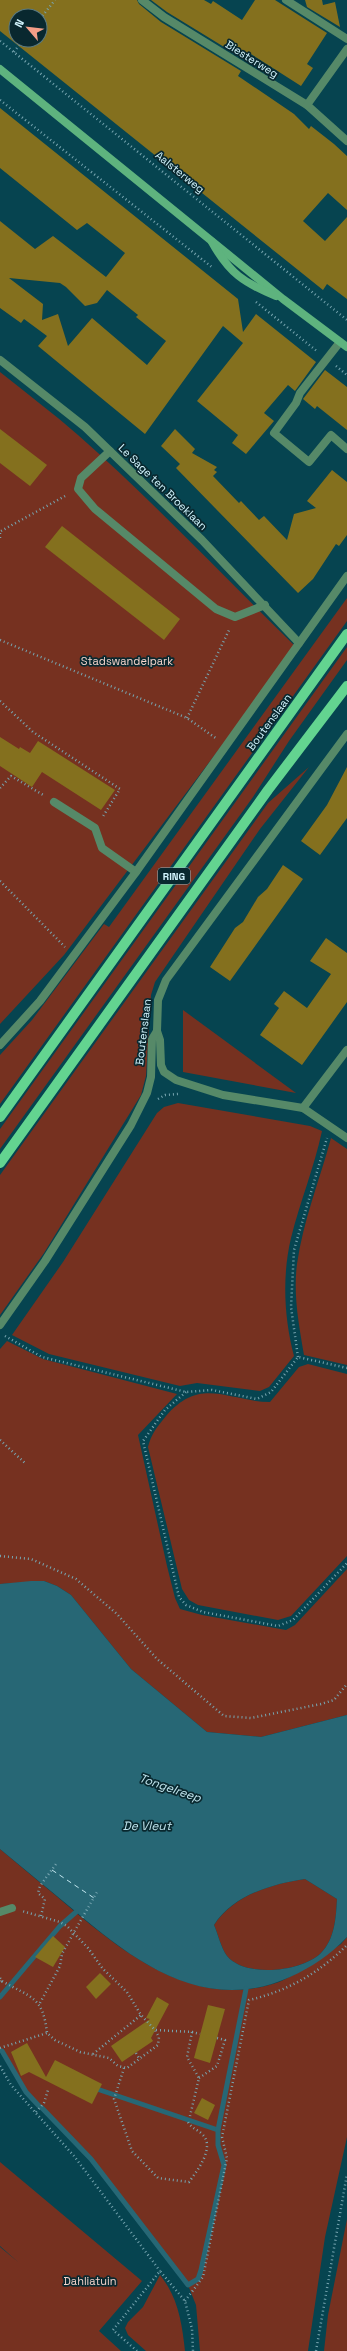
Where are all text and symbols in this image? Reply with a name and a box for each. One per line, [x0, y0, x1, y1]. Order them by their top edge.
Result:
north arrow [8, 8, 48, 48]
text: N [11, 17, 27, 30]
street label: Biesterweg [223, 37, 281, 81]
street label: Aalsterweg [153, 148, 207, 196]
street label: Le Sage ten Broeklaan [116, 441, 210, 533]
park label: Stadswandelpark [81, 654, 173, 668]
street label: Boutenslaan [244, 691, 294, 753]
road number: RING [158, 868, 190, 884]
street label: Boutenslaan [132, 998, 154, 1066]
water label: Tongelreep [137, 1770, 204, 1806]
water label: De Vleut [123, 1818, 173, 1834]
park label: Dahliatuin [64, 2274, 116, 2288]

